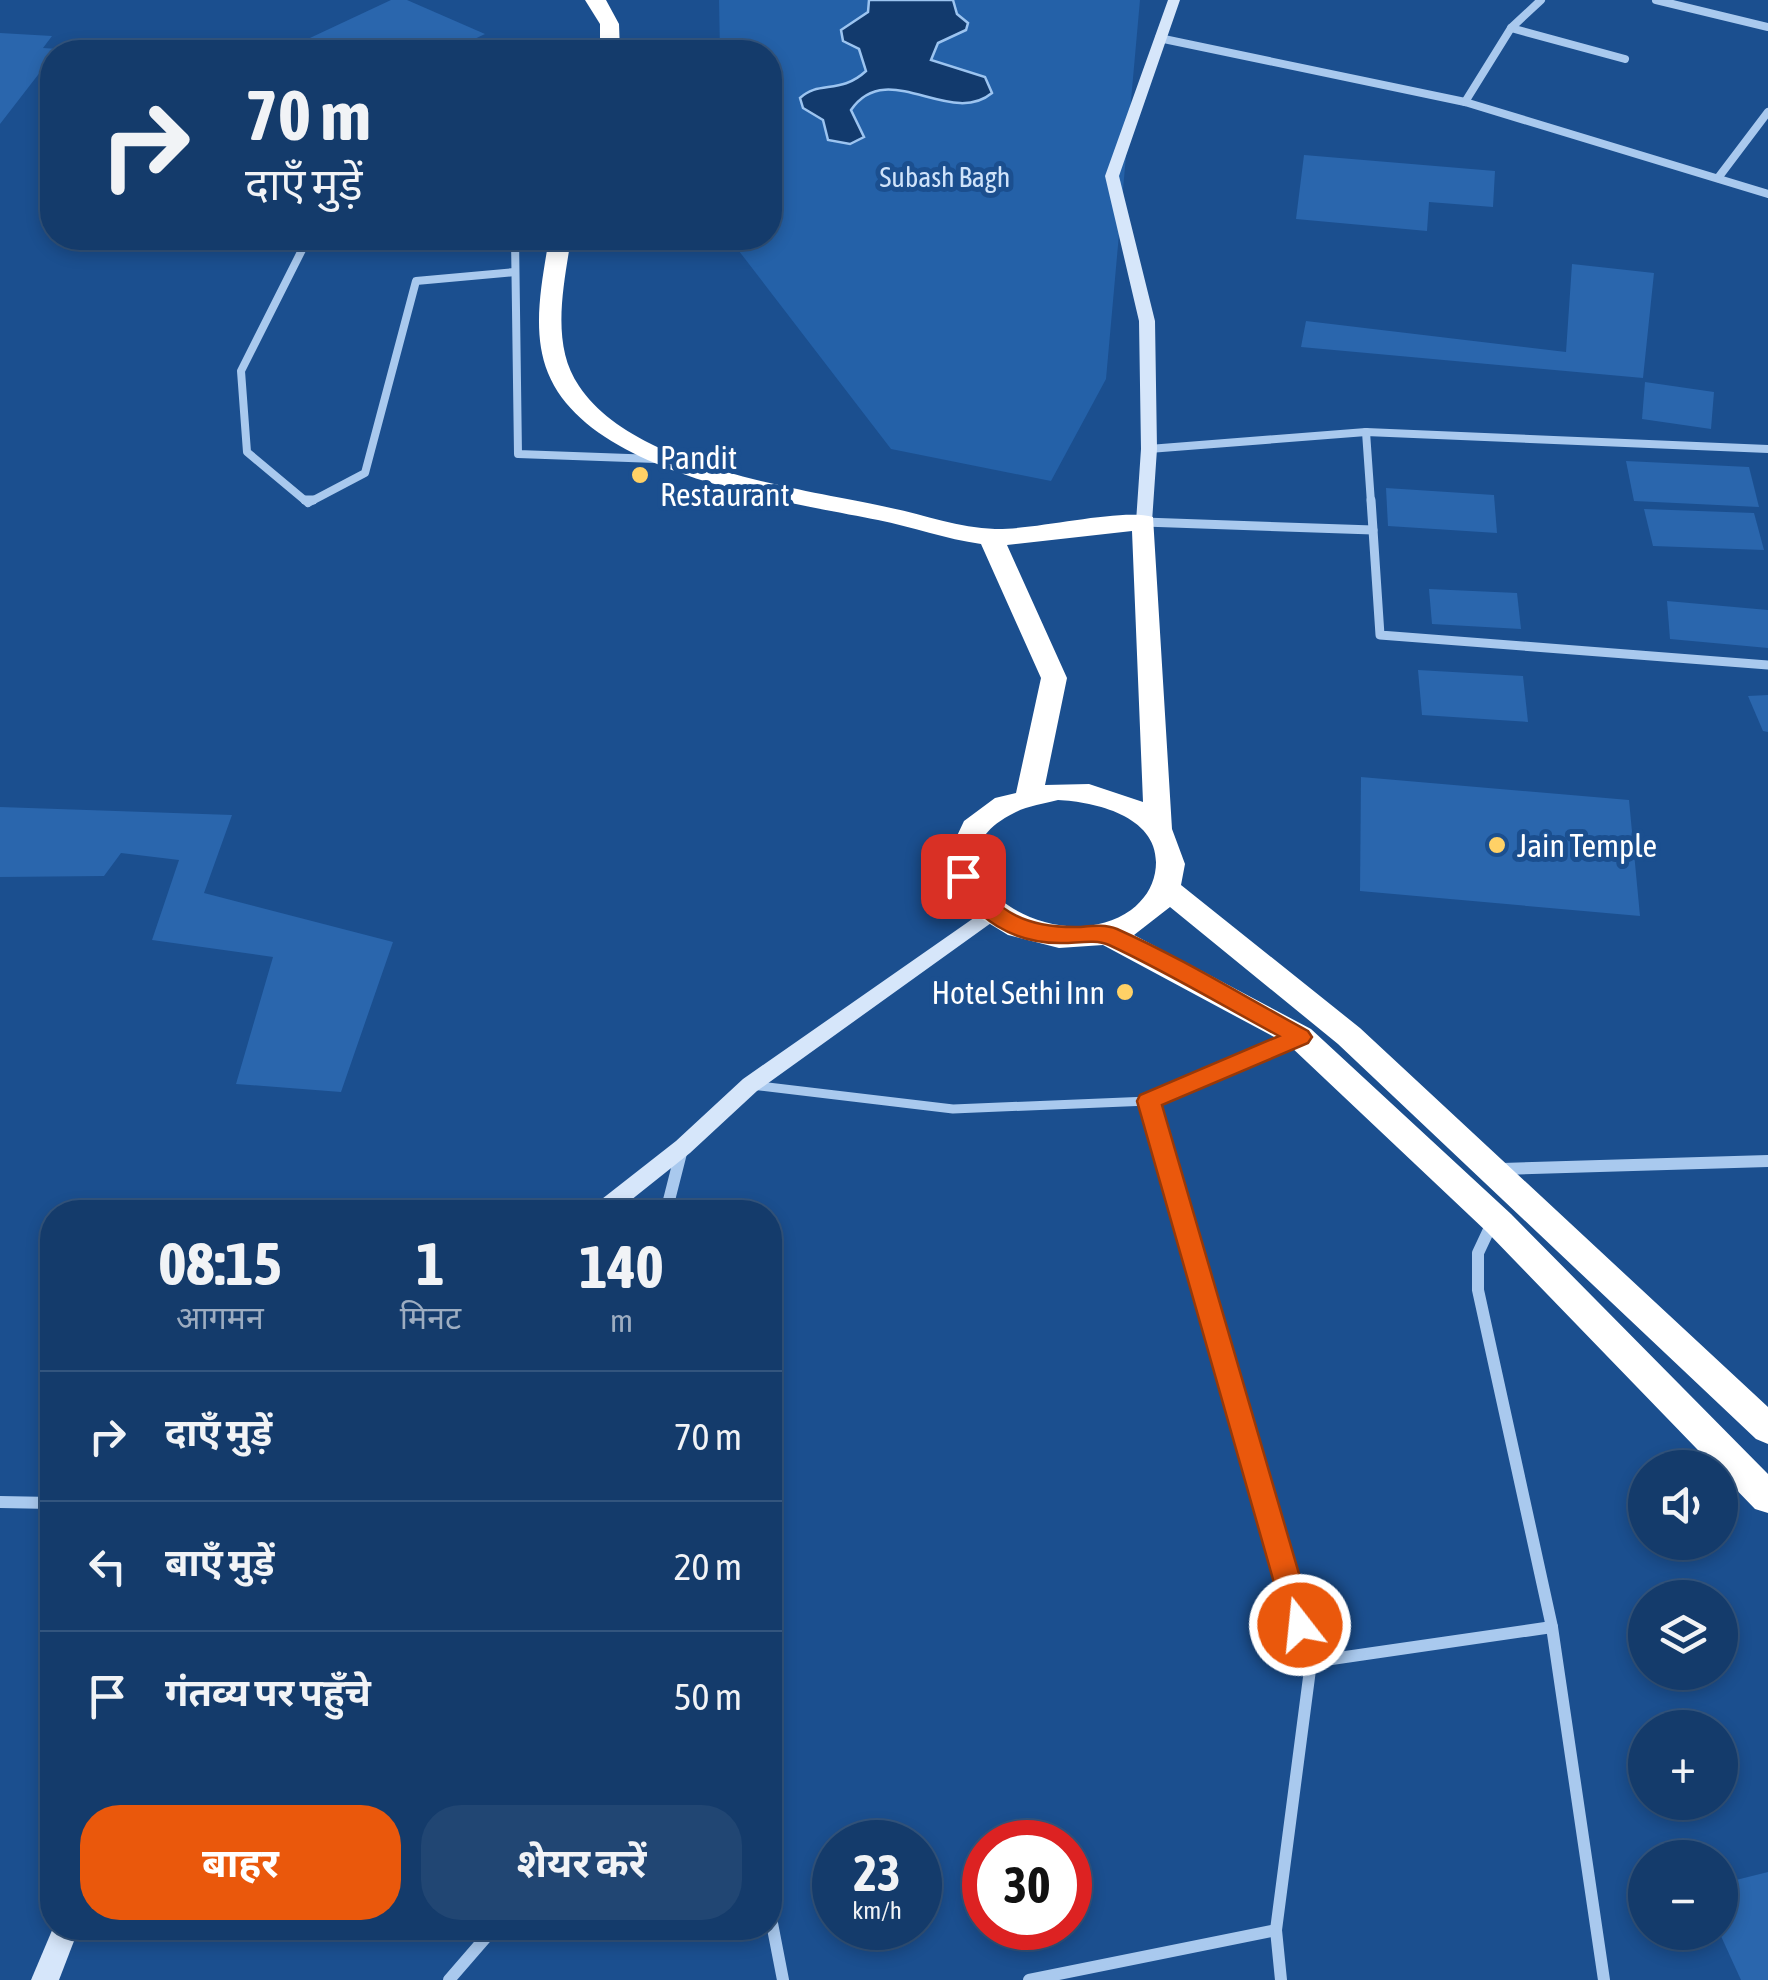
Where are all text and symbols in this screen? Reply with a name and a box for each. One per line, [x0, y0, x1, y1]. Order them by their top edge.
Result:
text: 70 m [245, 75, 371, 155]
icon: right [80, 80, 210, 210]
text: दाएँ मुड़ें [245, 158, 363, 210]
park label: Subash Bagh [880, 161, 1010, 193]
place label: Pandit Restaurant [660, 439, 790, 513]
marker: Pandit Restaurant [629, 464, 651, 486]
place label: Jain Temple [1517, 827, 1657, 864]
pin [921, 834, 1006, 919]
marker: Jain Temple [1486, 834, 1508, 856]
icon: arrive [936, 849, 991, 904]
place label: Hotel Sethi Inn [931, 974, 1105, 1011]
marker: Hotel Sethi Inn [1114, 981, 1136, 1003]
text: 08:15 [158, 1229, 282, 1298]
text: 1 [416, 1229, 445, 1298]
text: 140 [579, 1232, 664, 1301]
text: आगमन [176, 1299, 264, 1336]
text: मिनट [400, 1299, 461, 1336]
text: m [610, 1302, 633, 1339]
icon: right [80, 1409, 135, 1464]
text: दाएँ मुड़ें [165, 1411, 272, 1454]
text: 70 m [674, 1415, 742, 1458]
map controls [1628, 1450, 1738, 1950]
button: sound [1628, 1450, 1738, 1560]
icon: left [80, 1539, 135, 1594]
text: बाएँ मुड़ें [165, 1541, 274, 1584]
text: 20 m [674, 1545, 742, 1588]
position arrow [1248, 1573, 1352, 1677]
button: layers [1628, 1580, 1738, 1690]
icon: arrive [80, 1669, 135, 1724]
text: गंतव्य पर पहुँचे [165, 1671, 371, 1714]
text: 50 m [674, 1675, 742, 1718]
button: + [1628, 1710, 1738, 1820]
button: बाहर [80, 1805, 401, 1920]
button: शेयर करें [421, 1805, 742, 1920]
speed limit sign: 30 [962, 1820, 1092, 1950]
button: − [1628, 1840, 1738, 1950]
text: 23 [853, 1844, 900, 1902]
text: km/h [852, 1896, 902, 1924]

